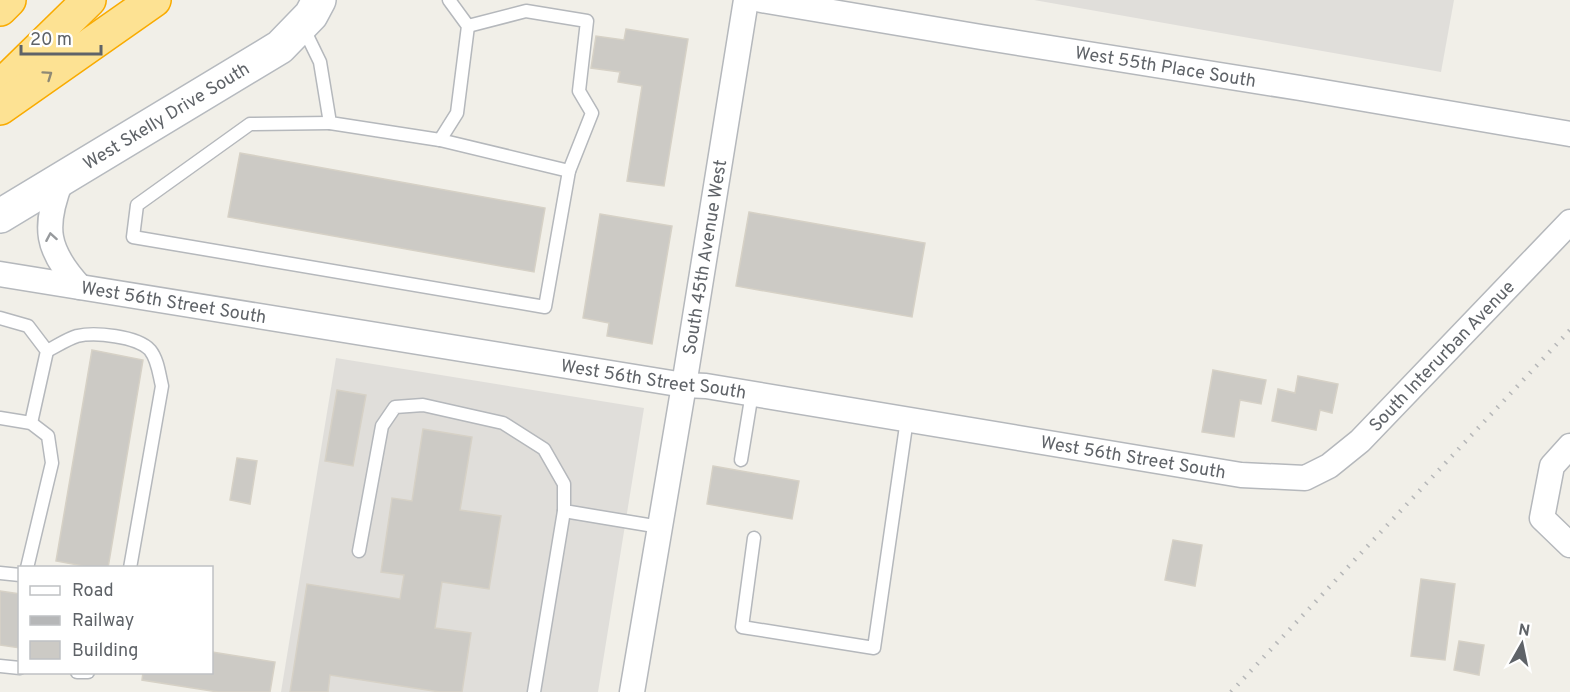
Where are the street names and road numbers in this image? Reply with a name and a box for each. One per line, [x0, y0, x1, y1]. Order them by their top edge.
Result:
street label: West 55th Place South [1073, 42, 1257, 94]
street label: West Skelly Drive South [79, 58, 254, 176]
street label: South 45th Avenue West [679, 158, 733, 357]
street label: South Interurban Avenue [1365, 276, 1521, 437]
street label: West 56th Street South [79, 277, 268, 330]
street label: West 56th Street South [559, 355, 748, 406]
street label: West 56th Street South [1039, 432, 1227, 485]

